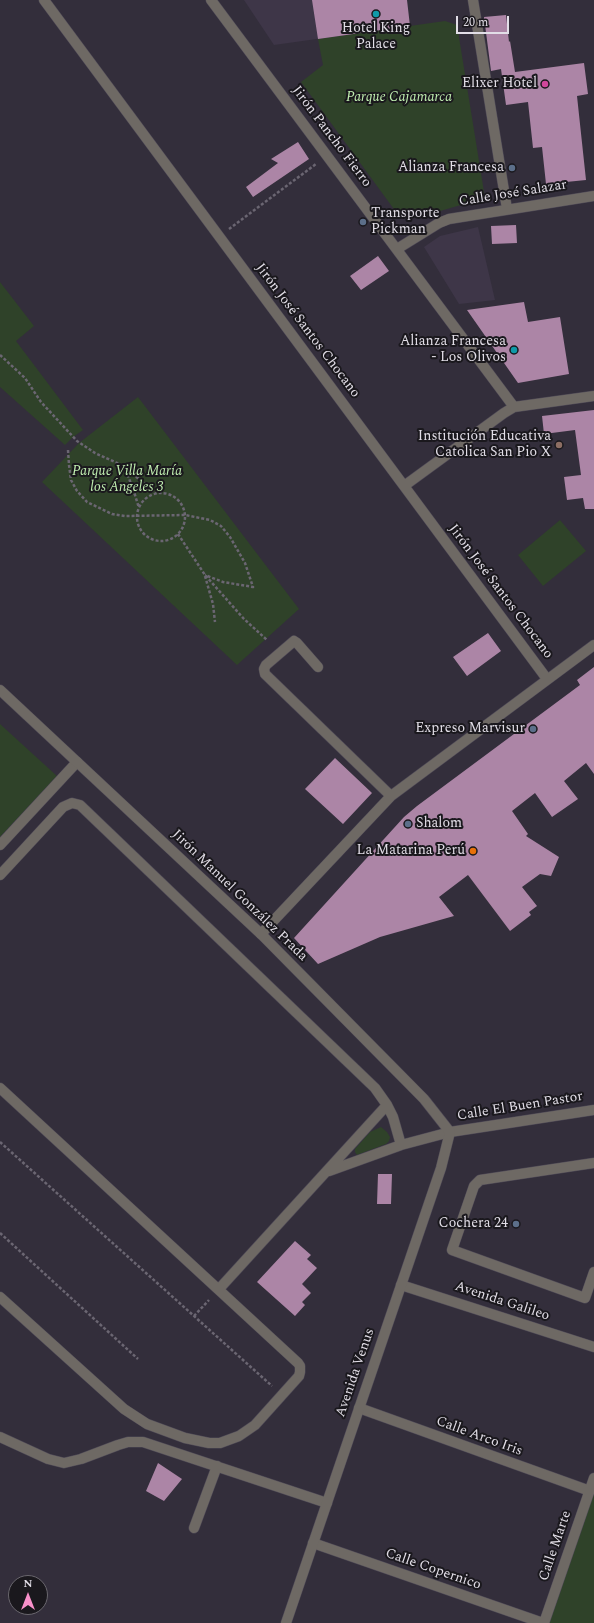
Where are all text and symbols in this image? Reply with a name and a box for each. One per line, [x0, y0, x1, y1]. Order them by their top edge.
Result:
scale bar [458, 8, 511, 34]
marker: Hotel King Palace [371, 9, 381, 19]
text: 20 m [463, 13, 488, 32]
place label: Hotel King Palace [342, 21, 410, 54]
place label: Elixer Hotel [462, 76, 537, 92]
marker: Elixer Hotel [540, 79, 550, 89]
street label: Jirón Pancho Fierro [287, 83, 375, 191]
park label: Parque Cajamarca [346, 90, 452, 106]
place label: Alianza Francesa [398, 160, 504, 176]
marker: Alianza Francesa [507, 163, 517, 173]
street label: Calle José Salazar [458, 177, 568, 211]
place label: Transporte Pickman [371, 206, 440, 238]
marker: Transporte Pickman [358, 217, 368, 227]
street label: Jirón José Santos Chocano [251, 261, 363, 401]
place label: Alianza Francesa - Los Olivos [400, 334, 506, 366]
marker: Alianza Francesa - Los Olivos [509, 345, 519, 355]
place label: Institución Educativa Catolica San Pio X [418, 429, 551, 462]
marker: Institución Educativa Catolica San Pio X [554, 440, 564, 450]
park label: Parque Villa María los Ángeles 3 [72, 464, 182, 496]
street label: Jirón José Santos Chocano [444, 522, 556, 662]
place label: Expreso Marvisur [415, 721, 525, 737]
marker: Expreso Marvisur [528, 724, 538, 734]
place label: Shalom [416, 816, 462, 832]
marker: Shalom [403, 819, 413, 829]
street label: Jirón Manuel González Prada [168, 827, 310, 965]
place label: La Matarina Perú [357, 843, 465, 859]
marker: La Matarina Perú [468, 846, 478, 856]
street label: Calle El Buen Pastor [456, 1089, 584, 1125]
place label: Cochera 24 [439, 1216, 508, 1232]
marker: Cochera 24 [511, 1219, 521, 1229]
street label: Avenida Galileo [453, 1279, 551, 1325]
street label: Avenida Venus [333, 1327, 379, 1419]
street label: Calle Arco Iris [434, 1414, 524, 1460]
street label: Calle Marte [536, 1509, 576, 1583]
street label: Calle Copernico [383, 1546, 483, 1594]
north arrow [8, 1575, 48, 1615]
text: N [24, 1575, 32, 1592]

